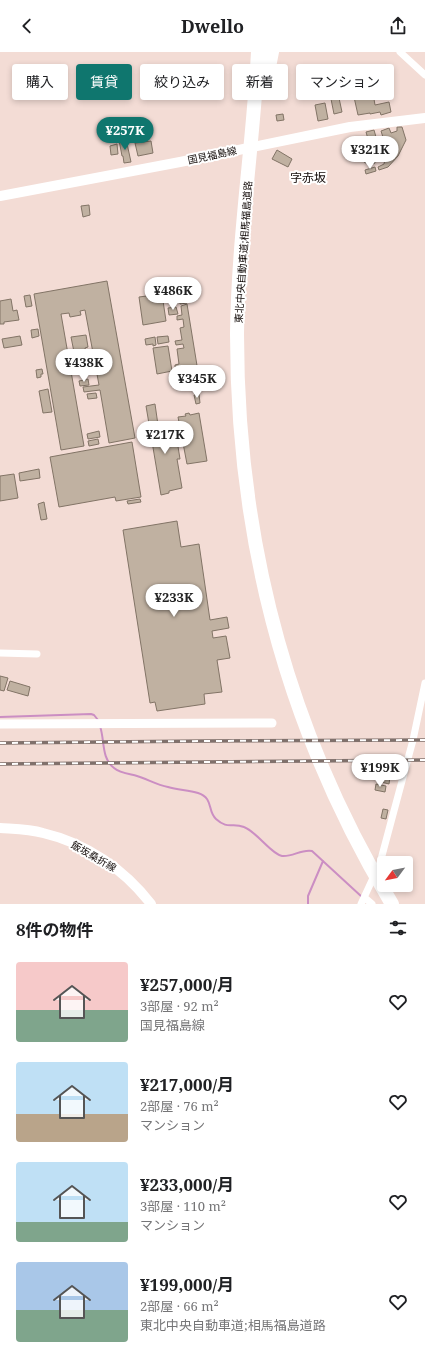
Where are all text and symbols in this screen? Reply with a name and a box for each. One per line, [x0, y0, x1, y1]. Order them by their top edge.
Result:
text: Dwello [181, 14, 244, 38]
icon: back [16, 15, 38, 37]
icon: share [387, 15, 409, 37]
chip: 購入 [12, 64, 68, 100]
chip: 賃貸 [76, 64, 132, 100]
chip: 絞り込み [140, 64, 224, 100]
chip: 新着 [232, 64, 288, 100]
chip: マンション [296, 64, 394, 100]
pin: ¥257K [97, 117, 153, 151]
text: ¥257K [106, 121, 144, 139]
pin: ¥321K [342, 136, 398, 170]
text: ¥321K [351, 140, 389, 158]
street label: 国見福島線 [186, 143, 238, 167]
district label: 字赤坂 [290, 169, 326, 186]
street label: 東北中央自動車道;相馬福島道路 [231, 180, 255, 324]
pin: ¥486K [145, 277, 201, 311]
text: ¥486K [154, 281, 192, 299]
pin: ¥438K [56, 349, 112, 383]
text: ¥438K [65, 353, 103, 371]
pin: ¥345K [169, 365, 225, 399]
text: ¥345K [178, 369, 216, 387]
pin: ¥217K [137, 421, 193, 455]
text: ¥217K [146, 425, 184, 443]
pin: ¥233K [146, 584, 202, 618]
text: ¥233K [155, 588, 193, 606]
pin: ¥199K [352, 754, 408, 788]
text: ¥199K [361, 758, 399, 776]
street label: 飯坂桑折線 [69, 837, 119, 875]
north arrow [377, 856, 413, 892]
map controls [377, 856, 413, 892]
icon: filters [387, 917, 409, 939]
text: 8件の物件 [16, 918, 94, 941]
text: ¥257,000/月 [140, 973, 234, 996]
icon: home [48, 978, 96, 1026]
icon: heart [387, 991, 409, 1013]
text: 3部屋 · 92 m² [140, 997, 219, 1015]
text: 国見福島線 [140, 1016, 205, 1034]
text: ¥217,000/月 [140, 1073, 234, 1096]
icon: home [48, 1078, 96, 1126]
icon: heart [387, 1091, 409, 1113]
text: 2部屋 · 76 m² [140, 1097, 219, 1115]
text: マンション [140, 1116, 205, 1134]
text: ¥233,000/月 [140, 1173, 234, 1196]
icon: home [48, 1178, 96, 1226]
icon: heart [387, 1191, 409, 1213]
text: 3部屋 · 110 m² [140, 1197, 226, 1215]
text: マンション [140, 1216, 205, 1234]
text: ¥199,000/月 [140, 1273, 234, 1296]
icon: home [48, 1278, 96, 1326]
icon: heart [387, 1291, 409, 1313]
text: 2部屋 · 66 m² [140, 1297, 219, 1315]
text: 東北中央自動車道;相馬福島道路 [140, 1316, 326, 1334]

